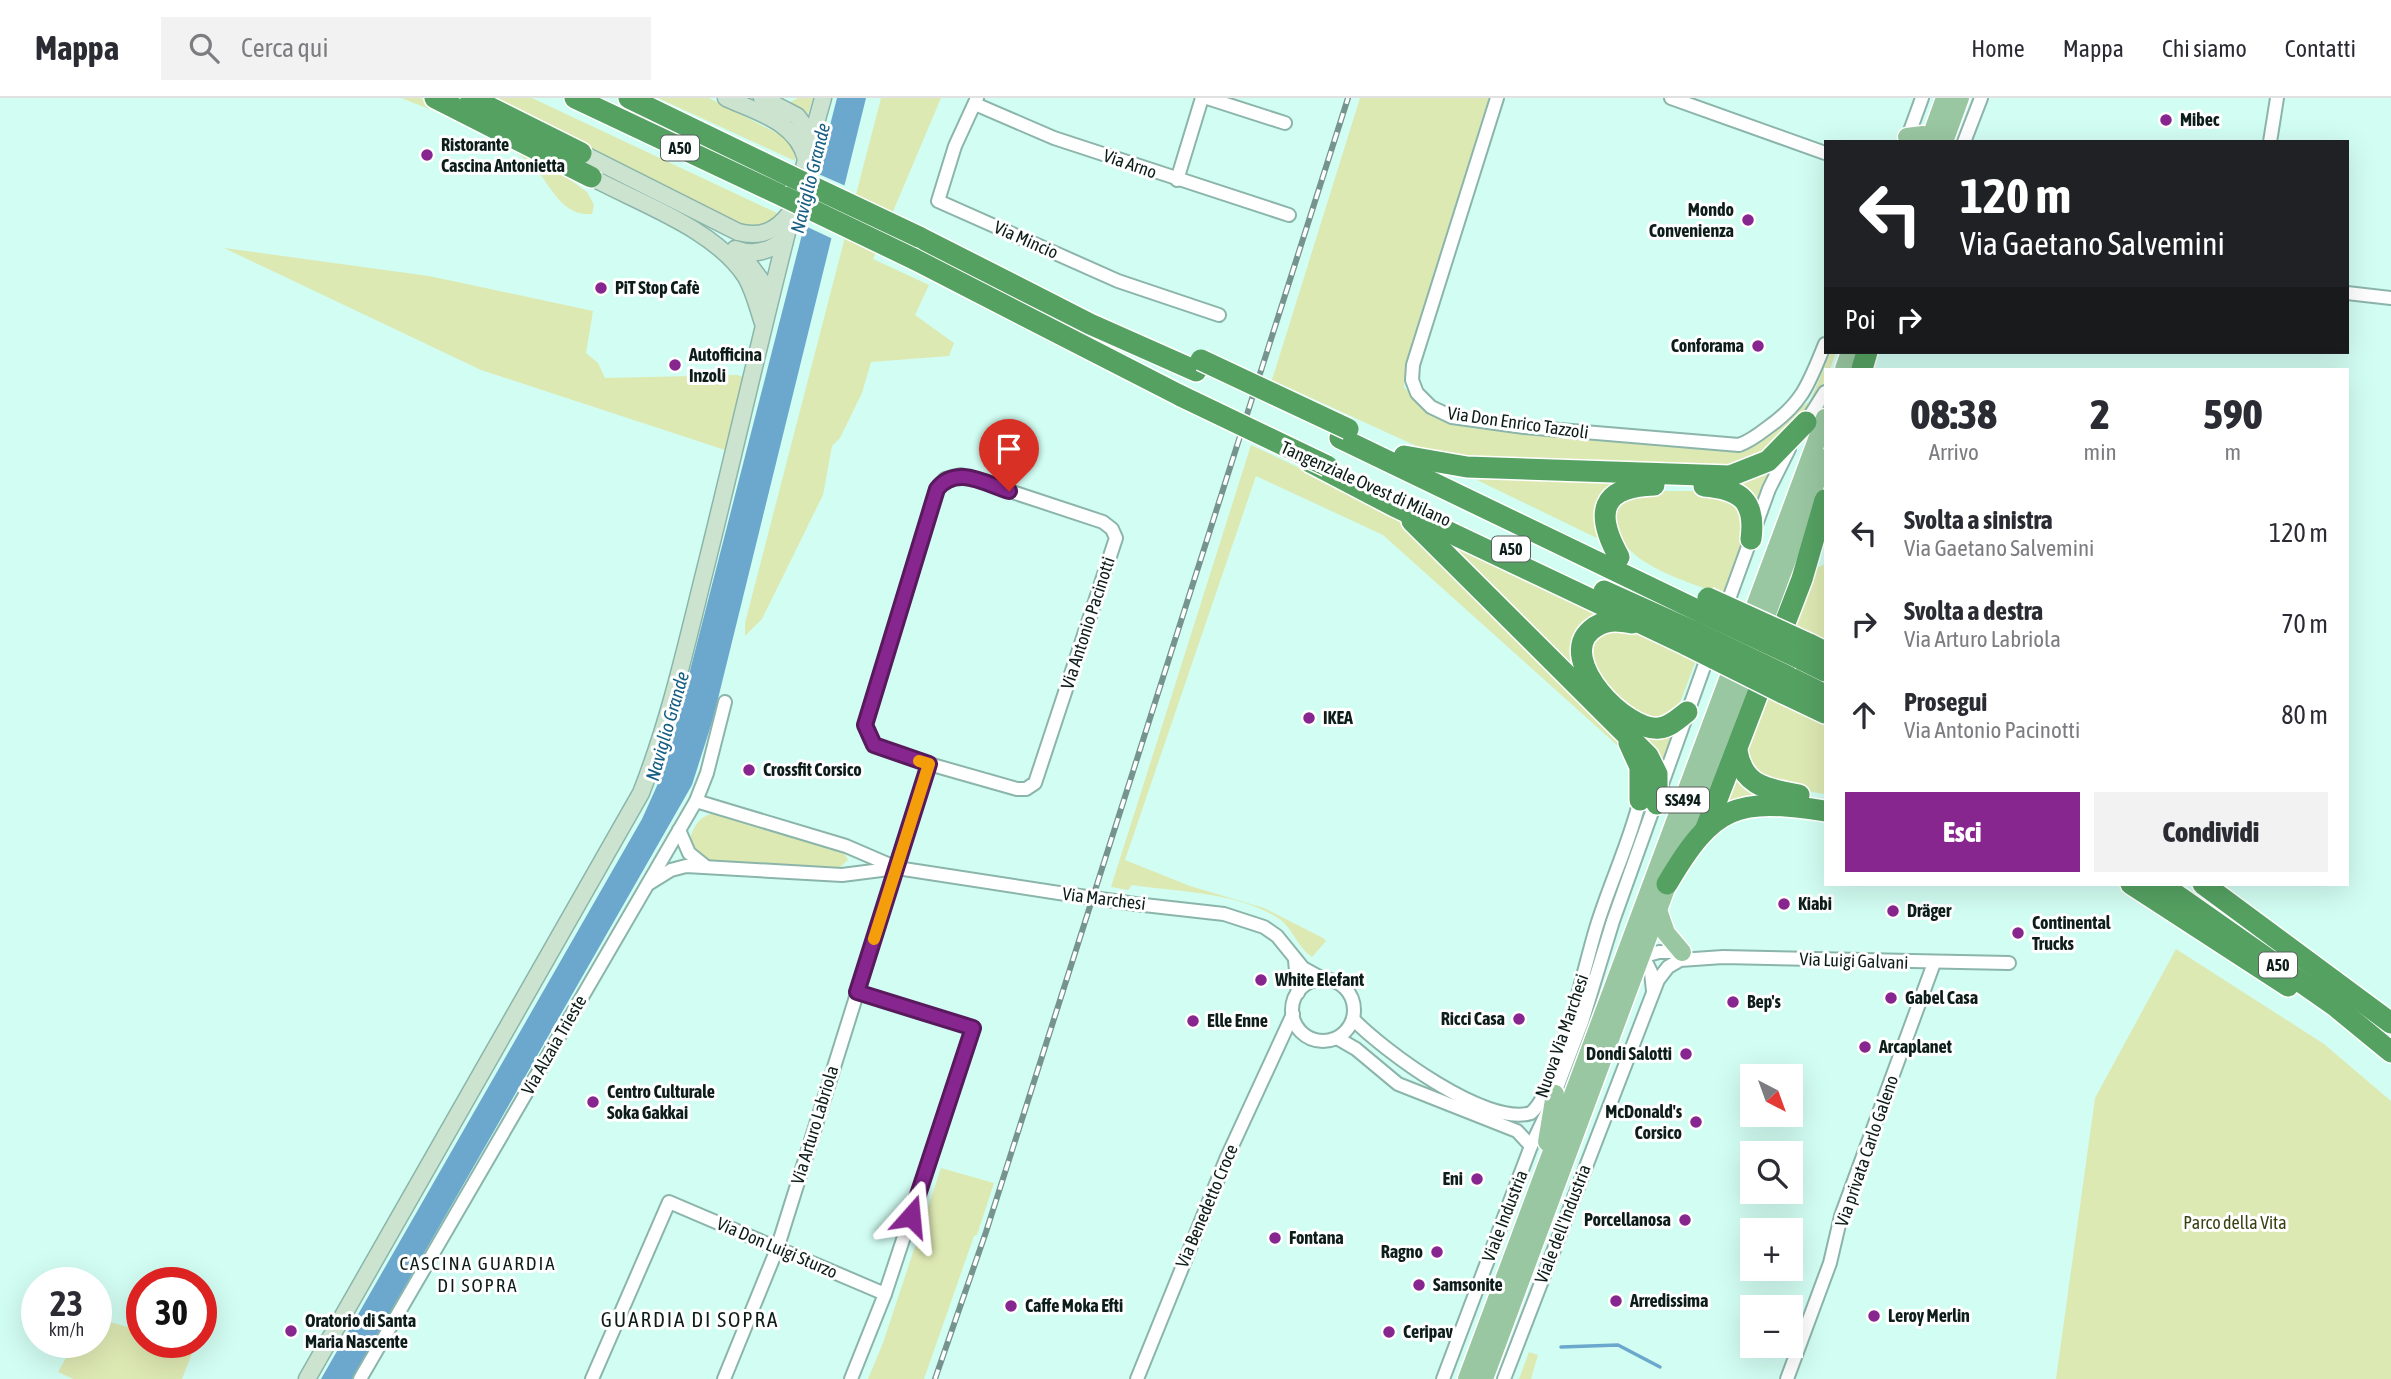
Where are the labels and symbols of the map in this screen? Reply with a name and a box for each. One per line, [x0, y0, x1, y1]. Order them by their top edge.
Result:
place label: Mibec [2180, 109, 2220, 130]
marker: Mibec [2158, 112, 2174, 128]
water label: Naviglio Grande [786, 121, 834, 235]
place label: Ristorante Cascina Antonietta [441, 134, 565, 176]
road number: A50 [661, 136, 699, 160]
street label: Via Arno [1101, 145, 1160, 182]
marker: Ristorante Cascina Antonietta [419, 147, 435, 163]
place label: Mondo Convenienza [1649, 199, 1734, 241]
marker: Mondo Convenienza [1740, 212, 1756, 228]
street label: Via Mincio [991, 216, 1062, 263]
place label: PiT Stop Cafè [615, 277, 700, 298]
marker: PiT Stop Cafè [593, 280, 609, 296]
place label: Conforama [1671, 335, 1744, 356]
marker: Conforama [1750, 338, 1766, 354]
place label: Autofficina Inzoli [688, 344, 762, 386]
marker: Autofficina Inzoli [667, 357, 683, 373]
street label: Via Don Enrico Tazzoli [1446, 402, 1590, 443]
pin [979, 419, 1039, 491]
street label: Tangenziale Ovest di Milano [1278, 437, 1454, 531]
road number: A50 [1492, 536, 1530, 562]
street label: Via Antonio Pacinotti [1056, 554, 1119, 692]
water label: Naviglio Grande [641, 669, 693, 783]
place label: IKEA [1323, 707, 1353, 728]
marker: IKEA [1301, 710, 1317, 726]
place label: Crossfit Corsico [763, 759, 862, 780]
marker: Crossfit Corsico [741, 762, 757, 778]
road number: SS494 [1657, 788, 1709, 813]
street label: Via Marchesi [1061, 883, 1147, 914]
place label: Kiabi [1798, 893, 1832, 914]
marker: Kiabi [1776, 896, 1792, 912]
place label: Dräger [1907, 900, 1952, 921]
marker: Dräger [1885, 903, 1901, 919]
place label: Continental Trucks [2032, 912, 2111, 954]
marker: Continental Trucks [2010, 925, 2026, 941]
street label: Via Luigi Galvani [1799, 948, 1909, 973]
road number: A50 [2259, 952, 2297, 978]
place label: White Elefant [1274, 969, 1365, 990]
street label: Nuova Via Marchesi [1531, 971, 1592, 1100]
marker: White Elefant [1253, 972, 1269, 988]
place label: Gabel Casa [1905, 987, 1978, 1008]
marker: Gabel Casa [1883, 990, 1899, 1006]
street label: Via Alzaia Trieste [517, 991, 590, 1098]
place label: Bep's [1747, 991, 1781, 1012]
marker: Bep's [1725, 994, 1741, 1010]
place label: Ricci Casa [1441, 1008, 1505, 1029]
place label: Elle Enne [1207, 1010, 1268, 1031]
marker: Ricci Casa [1511, 1011, 1527, 1027]
marker: Elle Enne [1185, 1013, 1201, 1029]
place label: Arcaplanet [1878, 1036, 1953, 1057]
marker: Arcaplanet [1857, 1039, 1873, 1055]
place label: Dondi Salotti [1586, 1043, 1672, 1064]
marker: Dondi Salotti [1678, 1046, 1694, 1062]
street label: Via Arturo Labriola [787, 1063, 843, 1187]
north arrow [1740, 1064, 1802, 1127]
street label: Via privata Carlo Galeno [1831, 1072, 1902, 1229]
place label: Centro Culturale Soka Gakkai [607, 1081, 715, 1123]
marker: Centro Culturale Soka Gakkai [585, 1094, 601, 1110]
place label: McDonald's Corsico [1605, 1101, 1683, 1143]
marker: McDonald's Corsico [1688, 1114, 1704, 1130]
street label: Via Benedetto Croce [1171, 1141, 1242, 1271]
street label: Viale dell'Industria [1530, 1161, 1595, 1286]
street label: Viale Industria [1477, 1167, 1532, 1265]
place label: Eni [1442, 1168, 1463, 1189]
marker: Eni [1469, 1171, 1485, 1187]
position arrow [874, 1179, 948, 1253]
place label: Porcellanosa [1584, 1209, 1671, 1230]
marker: Porcellanosa [1677, 1212, 1693, 1228]
park label: Parco della Vita [2183, 1212, 2287, 1233]
street label: Via Don Luigi Sturzo [714, 1213, 841, 1282]
place label: Fontana [1289, 1227, 1344, 1248]
marker: Fontana [1267, 1230, 1283, 1246]
place label: Ragno [1381, 1241, 1423, 1262]
marker: Ragno [1429, 1244, 1445, 1260]
district label: CASCINA GUARDIA DI SOPRA [399, 1252, 557, 1296]
speed limit sign: 30 [126, 1267, 217, 1358]
place label: Samsonite [1433, 1274, 1503, 1295]
marker: Samsonite [1411, 1277, 1427, 1293]
place label: Arredissima [1629, 1290, 1708, 1311]
marker: Arredissima [1608, 1293, 1624, 1309]
place label: Caffe Moka Efti [1025, 1295, 1123, 1316]
marker: Caffe Moka Efti [1003, 1298, 1019, 1314]
place label: Leroy Merlin [1888, 1305, 1970, 1326]
district label: GUARDIA DI SOPRA [601, 1307, 779, 1331]
marker: Leroy Merlin [1866, 1308, 1882, 1324]
place label: Oratorio di Santa Maria Nascente [305, 1310, 416, 1352]
place label: Ceripav [1403, 1321, 1454, 1342]
marker: Oratorio di Santa Maria Nascente [283, 1323, 299, 1339]
marker: Ceripav [1381, 1324, 1397, 1340]

